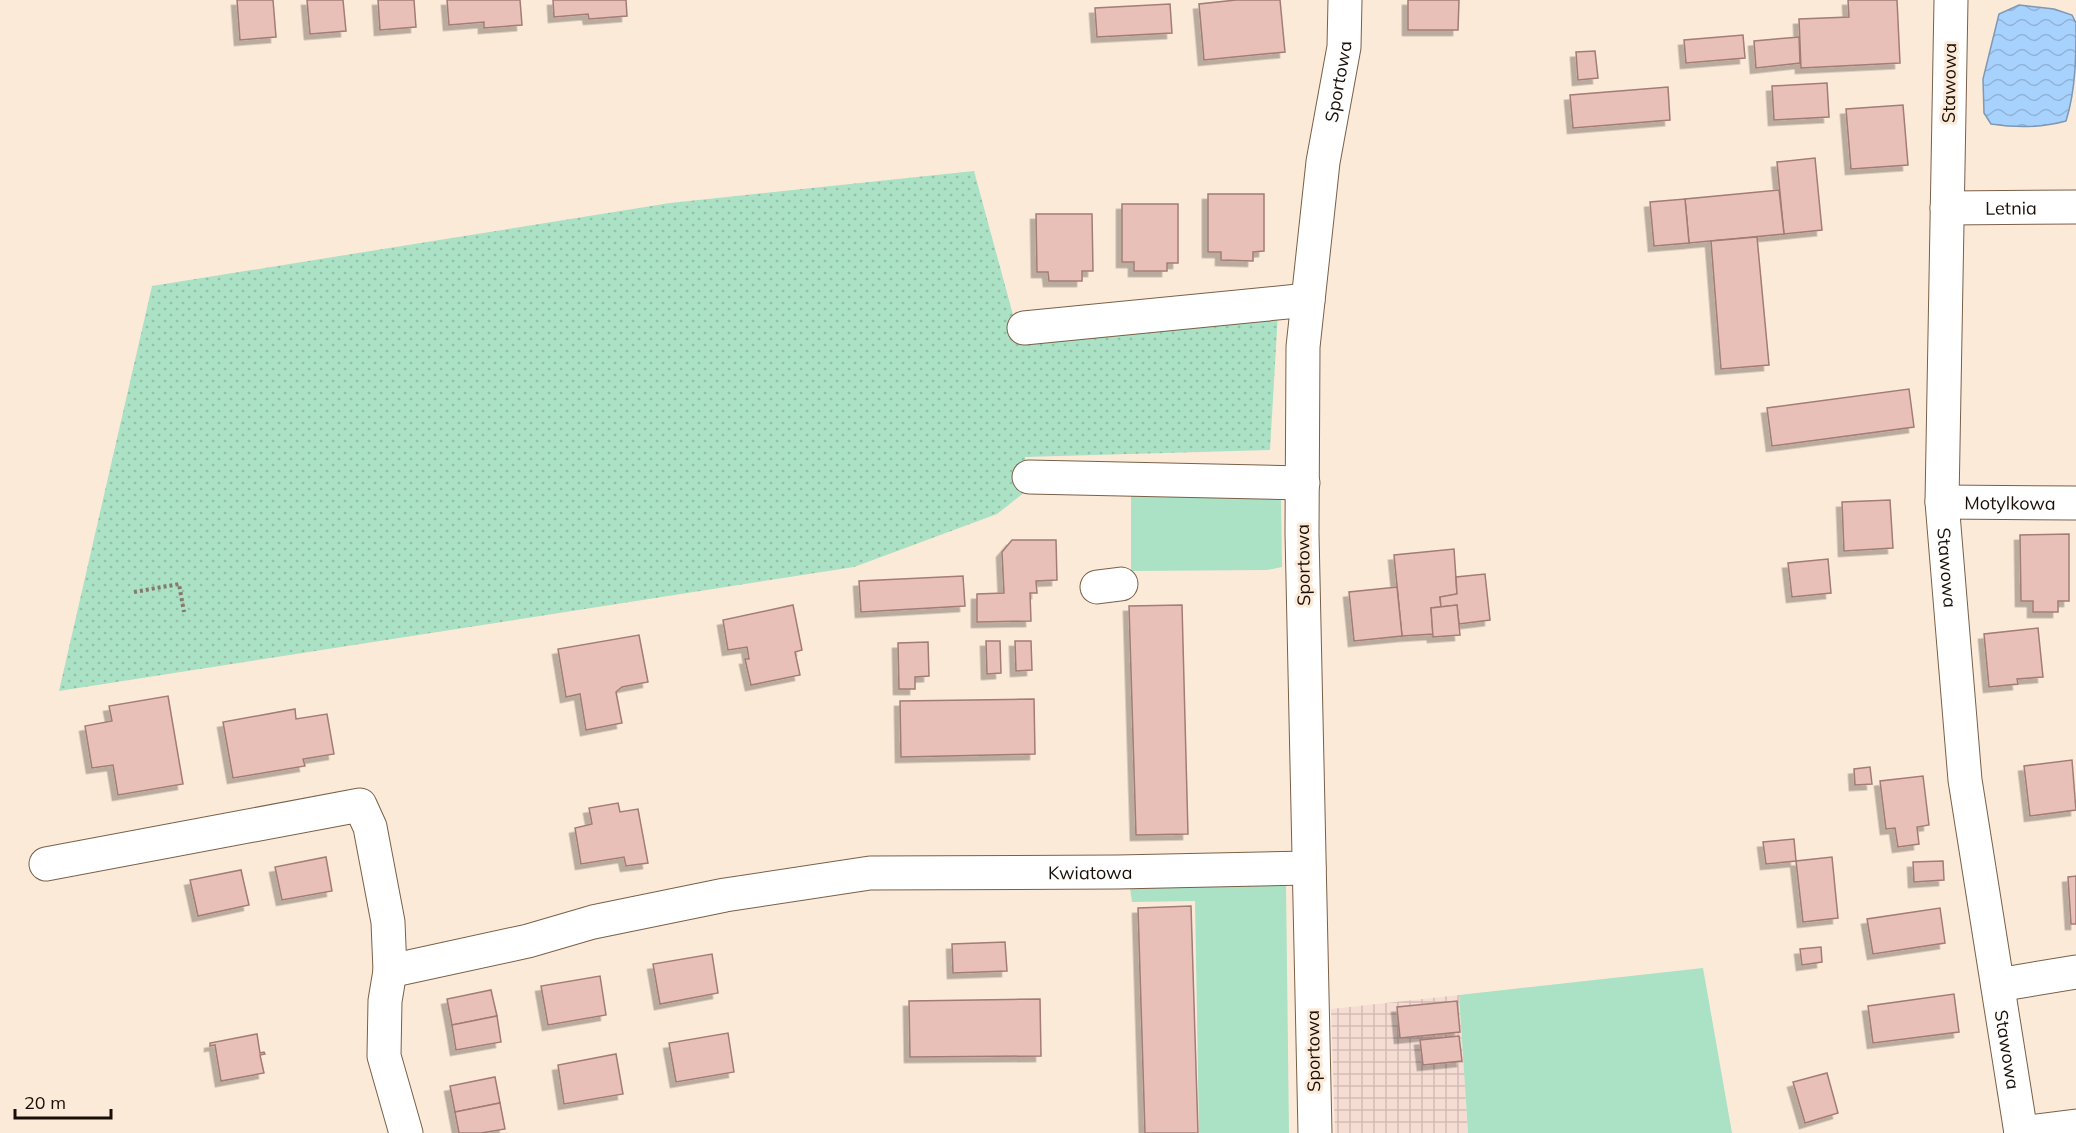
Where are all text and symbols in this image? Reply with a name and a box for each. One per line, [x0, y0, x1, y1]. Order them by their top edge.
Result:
street label: Sportowa [1319, 41, 1356, 124]
street label: Stawowa [1937, 43, 1961, 123]
street label: Letnia [1985, 196, 2037, 219]
street label: Motylkowa [1964, 491, 2056, 514]
street label: Sportowa [1291, 524, 1315, 606]
street label: Stawowa [1933, 527, 1962, 609]
street label: Kwiatowa [1048, 860, 1133, 884]
street label: Stawowa [1990, 1008, 2025, 1091]
street label: Sportowa [1301, 1010, 1325, 1092]
scale bar [15, 1082, 111, 1120]
text: 20 m [24, 1091, 66, 1114]

